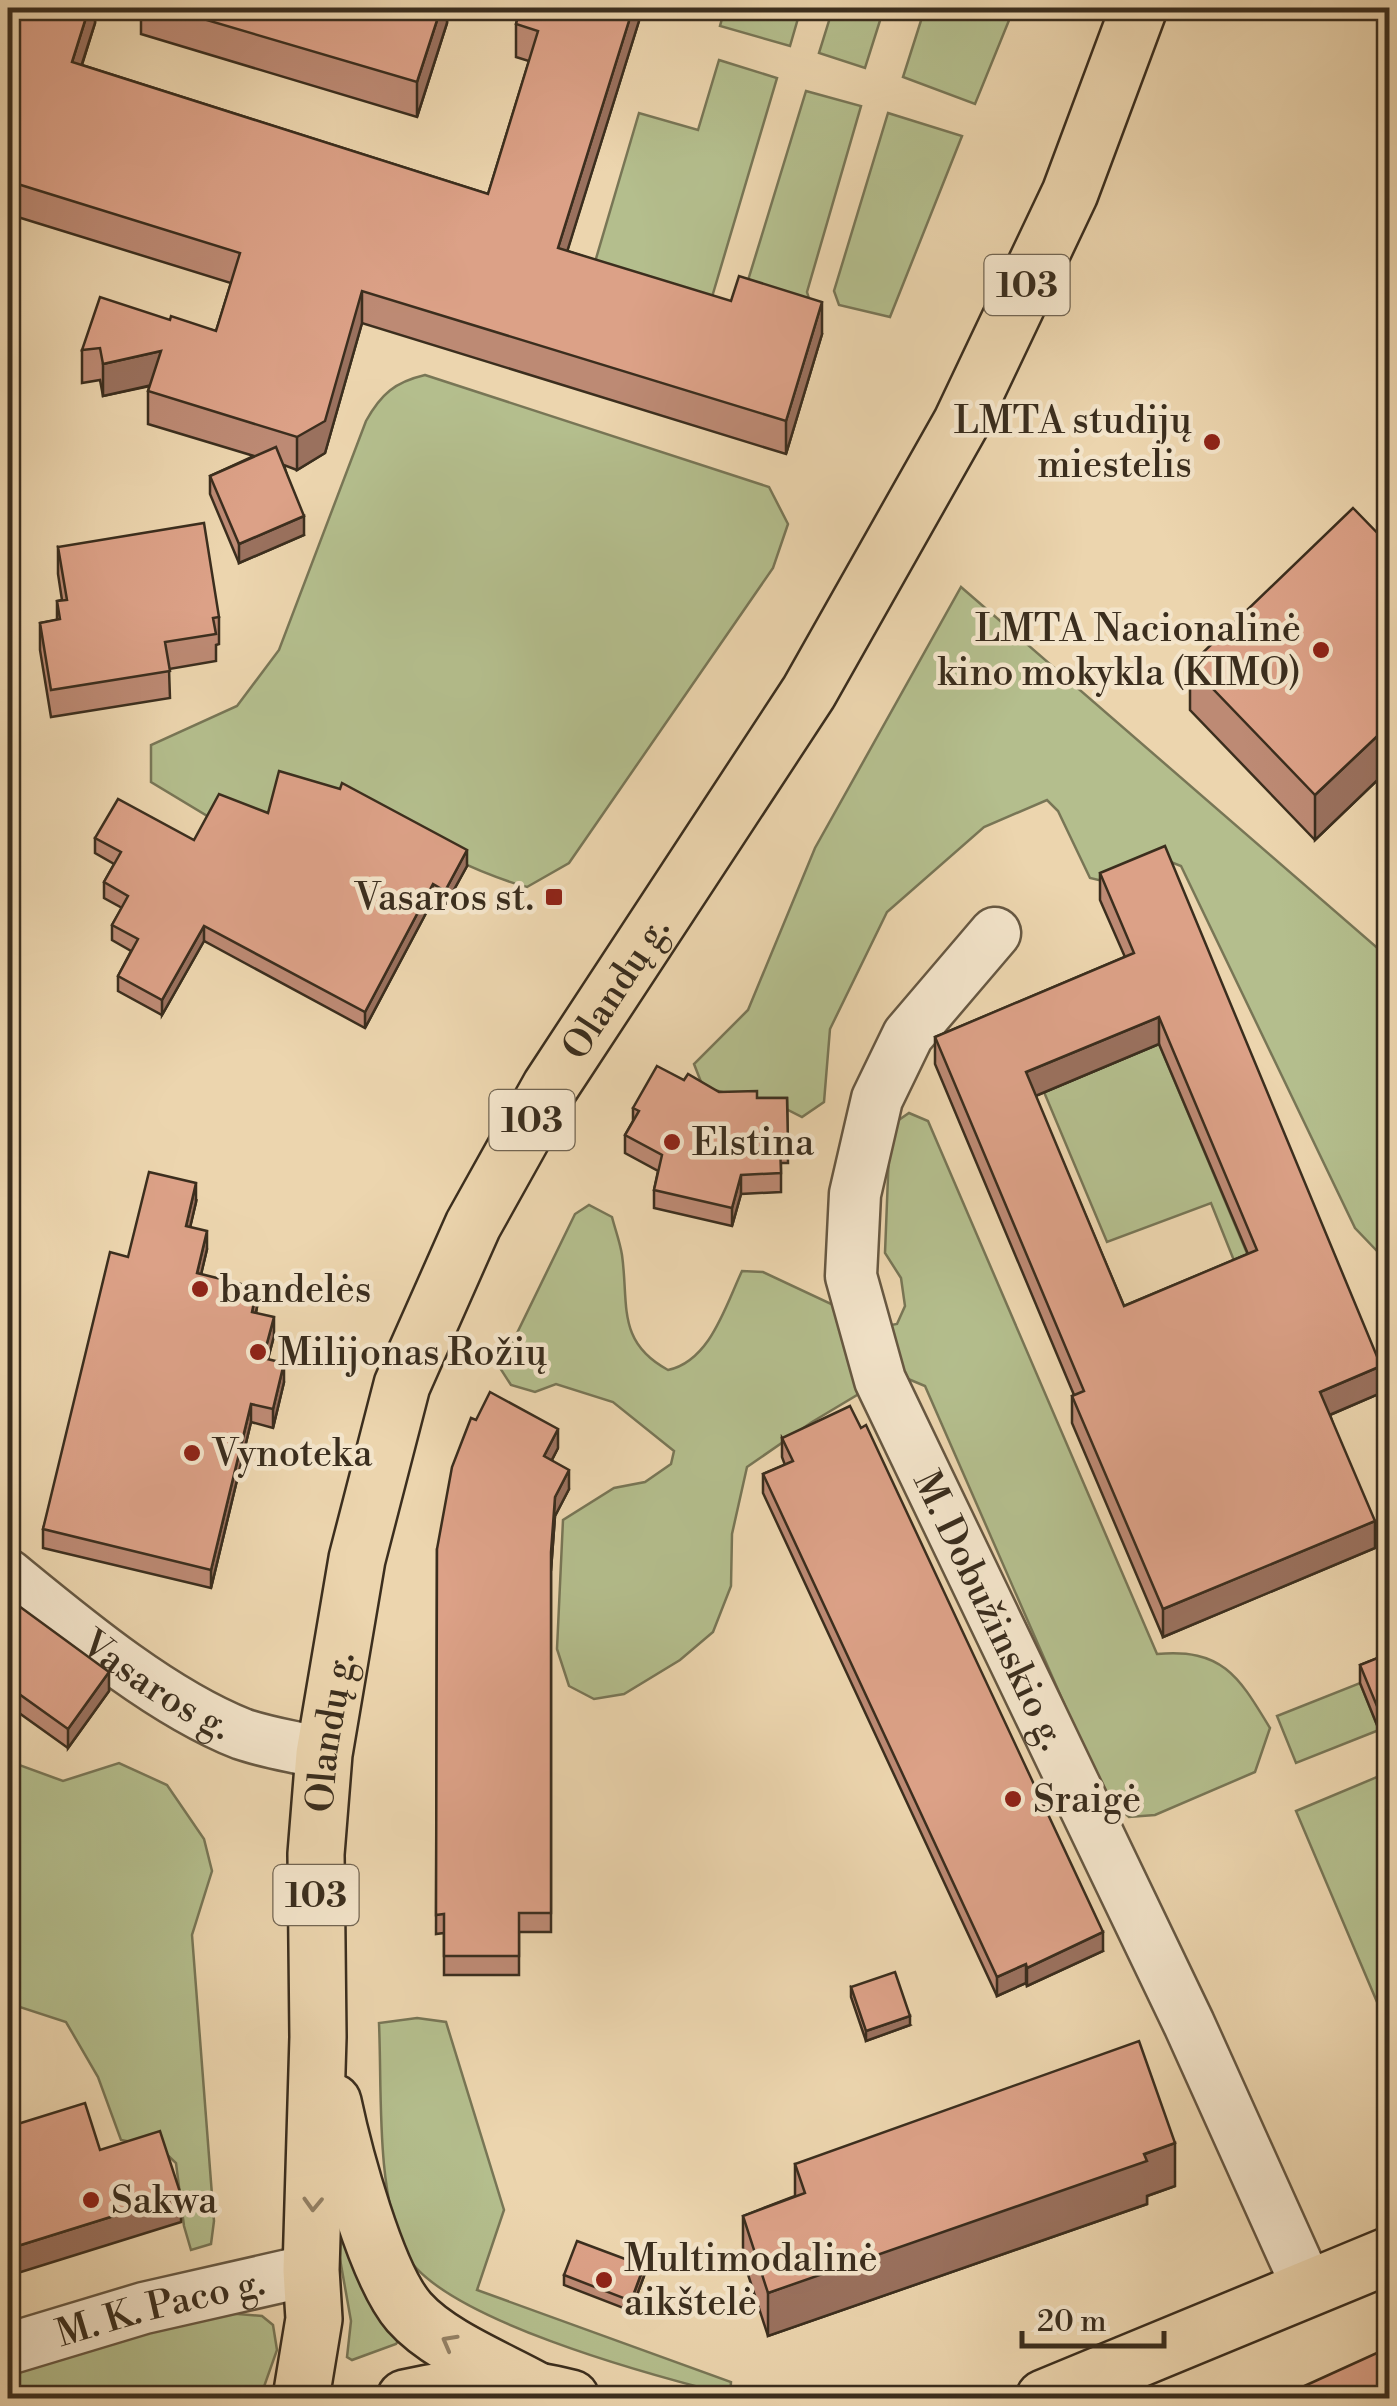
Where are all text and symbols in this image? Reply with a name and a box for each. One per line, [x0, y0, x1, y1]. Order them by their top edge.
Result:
road number: 103 [984, 255, 1070, 315]
place label: LMTA studijų miestelis [954, 398, 1192, 489]
marker: LMTA studijų miestelis [1201, 431, 1223, 453]
place label: LMTA Nacionalinė kino mokykla (KIMO) [937, 606, 1301, 697]
marker: LMTA Nacionalinė kino mokykla (KIMO) [1310, 639, 1332, 661]
place label: Vasaros st. [353, 875, 534, 922]
marker: Vasaros st. [543, 886, 565, 908]
street label: Olandų g. [552, 908, 680, 1069]
road number: 103 [490, 1090, 574, 1150]
place label: Elstina [692, 1120, 815, 1167]
marker: Elstina [661, 1131, 683, 1153]
place label: bandelės [220, 1267, 371, 1314]
marker: bandelės [189, 1278, 211, 1300]
place label: Milijonas Rožių [278, 1330, 547, 1377]
marker: Milijonas Rožių [247, 1341, 269, 1363]
place label: Vynoteka [211, 1431, 373, 1478]
marker: Vynoteka [181, 1442, 203, 1464]
street label: M. Dobužinskio g. [902, 1464, 1076, 1758]
street label: Vasaros g. [70, 1620, 238, 1751]
street label: Olandų g. [297, 1648, 366, 1814]
place label: Sraigė [1033, 1777, 1141, 1824]
marker: Sraigė [1002, 1788, 1024, 1810]
road number: 103 [274, 1865, 358, 1925]
place label: Sakwa [111, 2178, 218, 2225]
marker: Sakwa [80, 2189, 102, 2211]
one-way arrow [303, 2197, 324, 2213]
place label: Multimodalinė aikštelė [624, 2236, 878, 2327]
street label: M. K. Paco g. [51, 2259, 269, 2358]
marker: Multimodalinė aikštelė [593, 2269, 615, 2291]
scale bar [1022, 2286, 1164, 2348]
text: 20 m [1037, 2303, 1106, 2341]
one-way arrow [442, 2334, 460, 2354]

